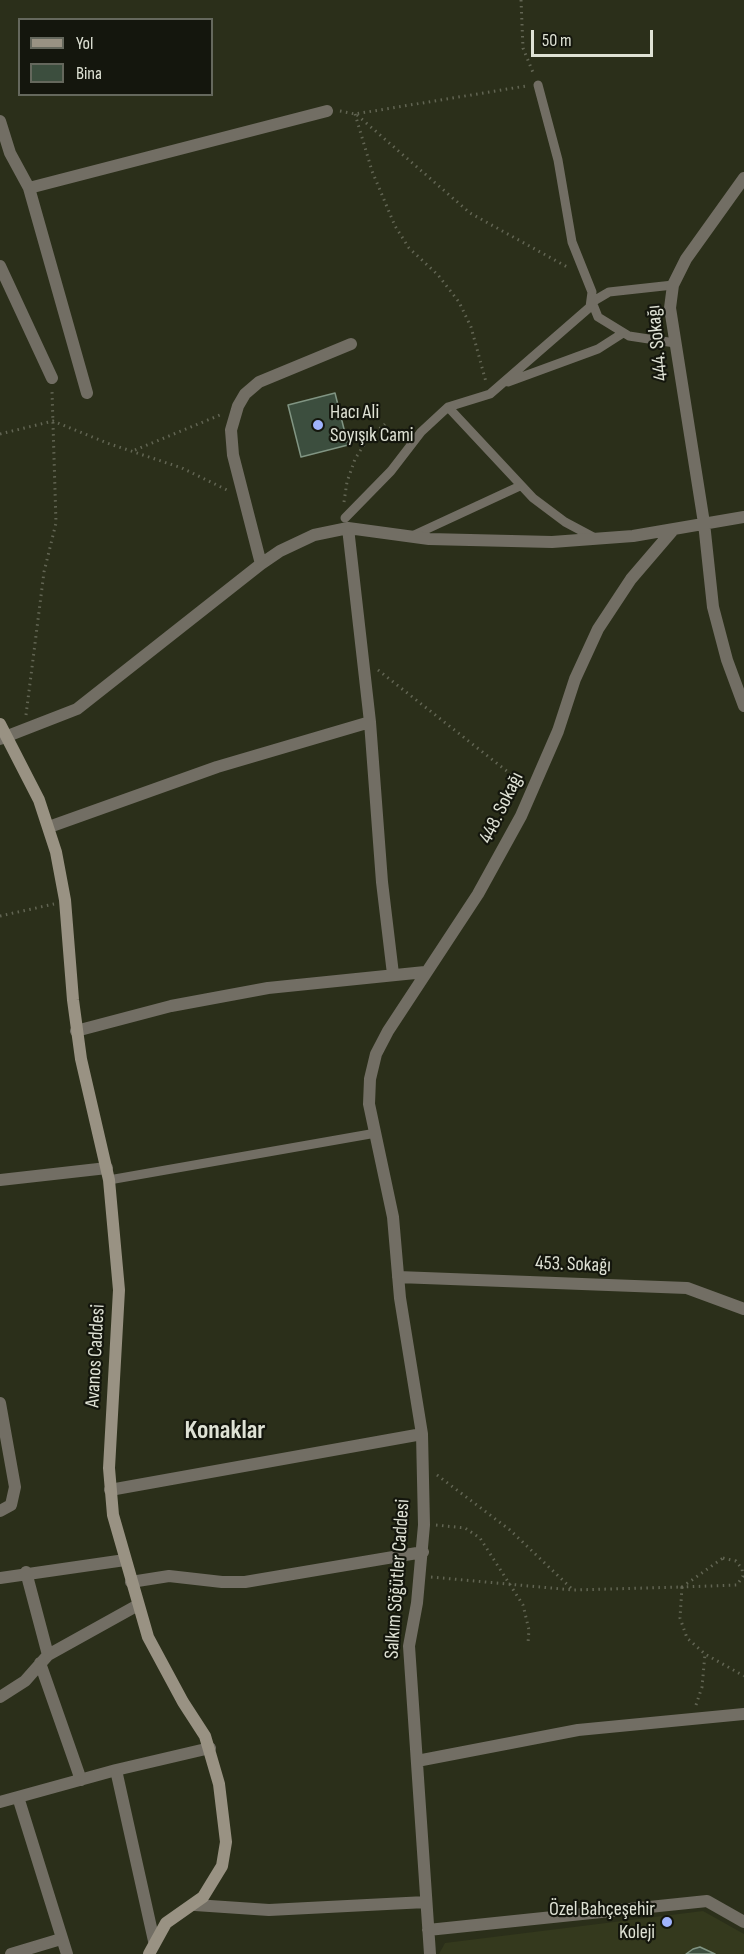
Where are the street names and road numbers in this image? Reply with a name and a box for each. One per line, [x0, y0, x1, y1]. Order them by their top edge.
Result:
street label: 444. Sokağı [642, 304, 674, 382]
street label: 448. Sokağı [474, 768, 530, 848]
street label: 453. Sokağı [535, 1252, 611, 1278]
street label: Avanos Caddesi [81, 1304, 111, 1408]
street label: Salkım Söğütler Caddesi [380, 1498, 416, 1660]

